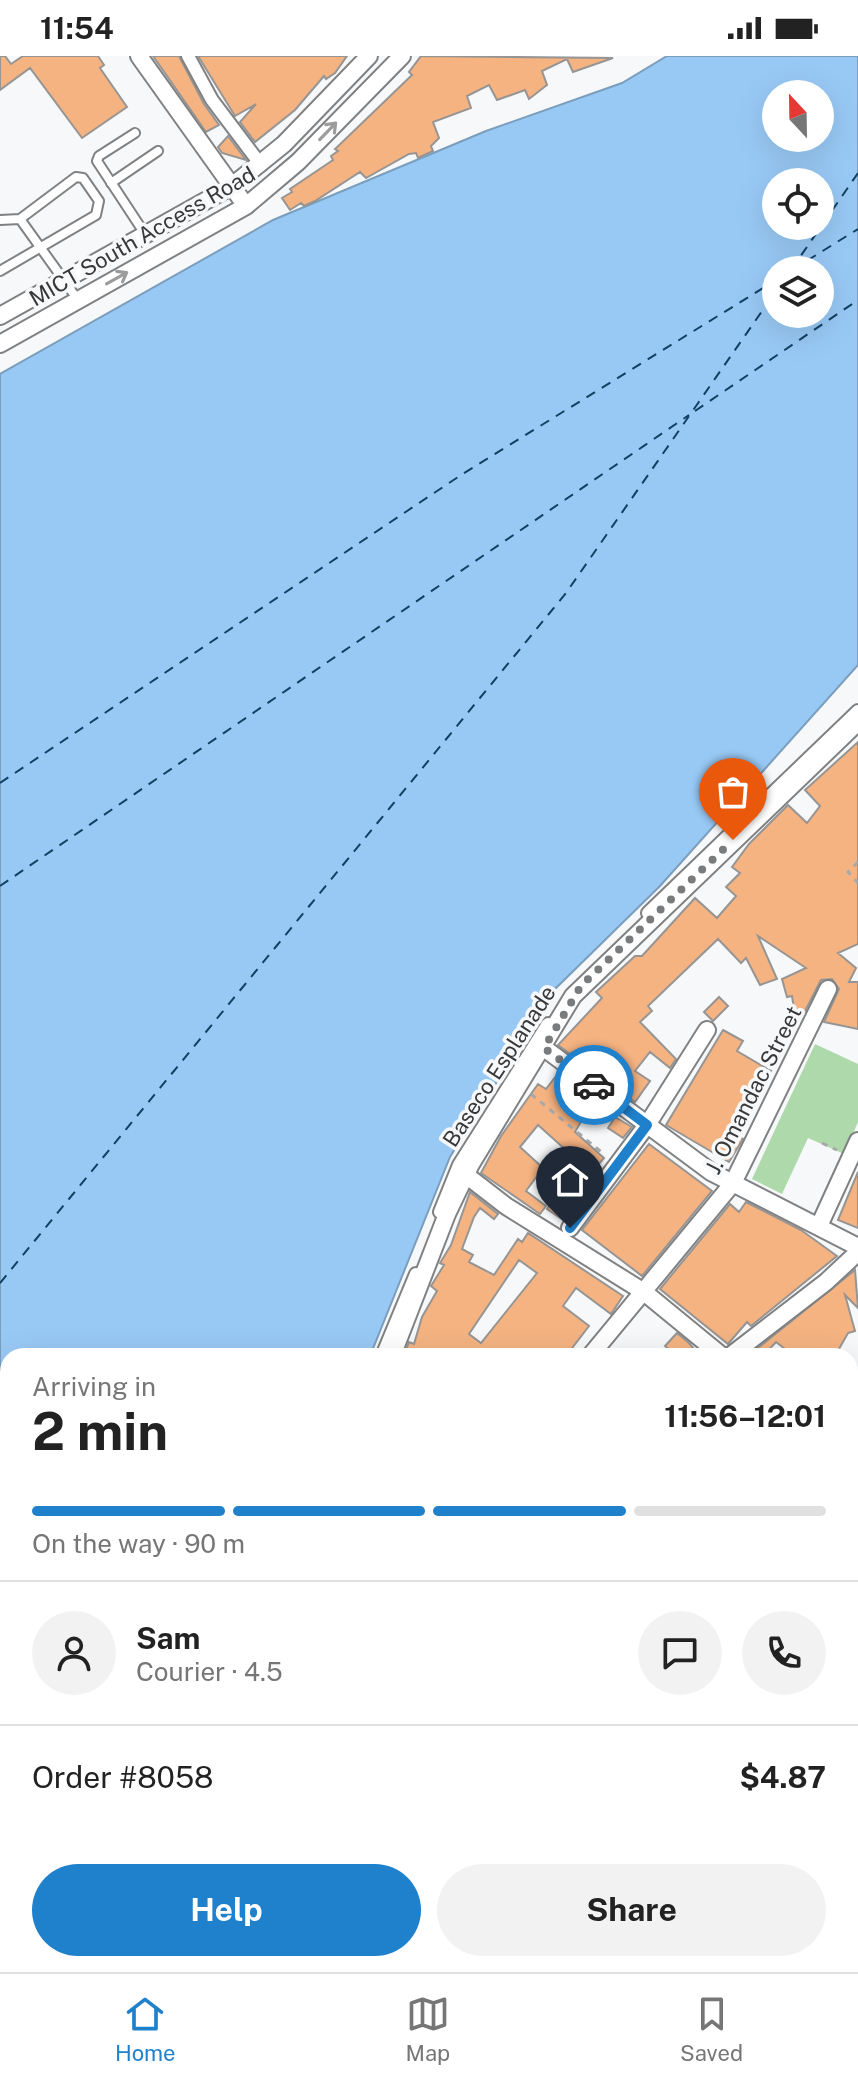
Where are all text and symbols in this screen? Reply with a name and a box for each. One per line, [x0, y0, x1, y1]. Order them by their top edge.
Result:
text: 11:54 [40, 10, 114, 46]
north arrow [762, 80, 834, 152]
map controls [762, 80, 834, 328]
one-way arrow [319, 121, 338, 141]
street label: MICT South Access Road [24, 161, 260, 311]
button: locate [762, 168, 834, 240]
button: layers [762, 256, 834, 328]
one-way arrow [104, 270, 128, 286]
pin [699, 758, 767, 840]
icon: bag [711, 770, 755, 814]
street label: Baseco Esplanade [437, 981, 561, 1151]
street label: J. Omandac Street [699, 1002, 807, 1178]
courier [554, 1045, 634, 1125]
icon: car [572, 1063, 616, 1107]
pin [536, 1146, 604, 1228]
icon: home [548, 1158, 592, 1202]
text: Arriving in [32, 1371, 156, 1402]
text: 11:56–12:01 [664, 1398, 826, 1434]
text: 2 min [32, 1401, 168, 1462]
text: On the way · 90 m [32, 1528, 245, 1559]
button: person [32, 1611, 116, 1695]
button: chat [638, 1611, 722, 1695]
button: phone [742, 1611, 826, 1695]
text: Sam [136, 1620, 200, 1656]
text: Courier · 4.5 [136, 1656, 283, 1687]
text: Order #8058 [32, 1759, 214, 1795]
text: $4.87 [739, 1759, 826, 1795]
button: Help [32, 1864, 421, 1956]
button: Share [437, 1864, 826, 1956]
tab: Home [115, 1992, 176, 2066]
tab: Map [406, 1992, 450, 2066]
tab: Saved [680, 1992, 743, 2066]

